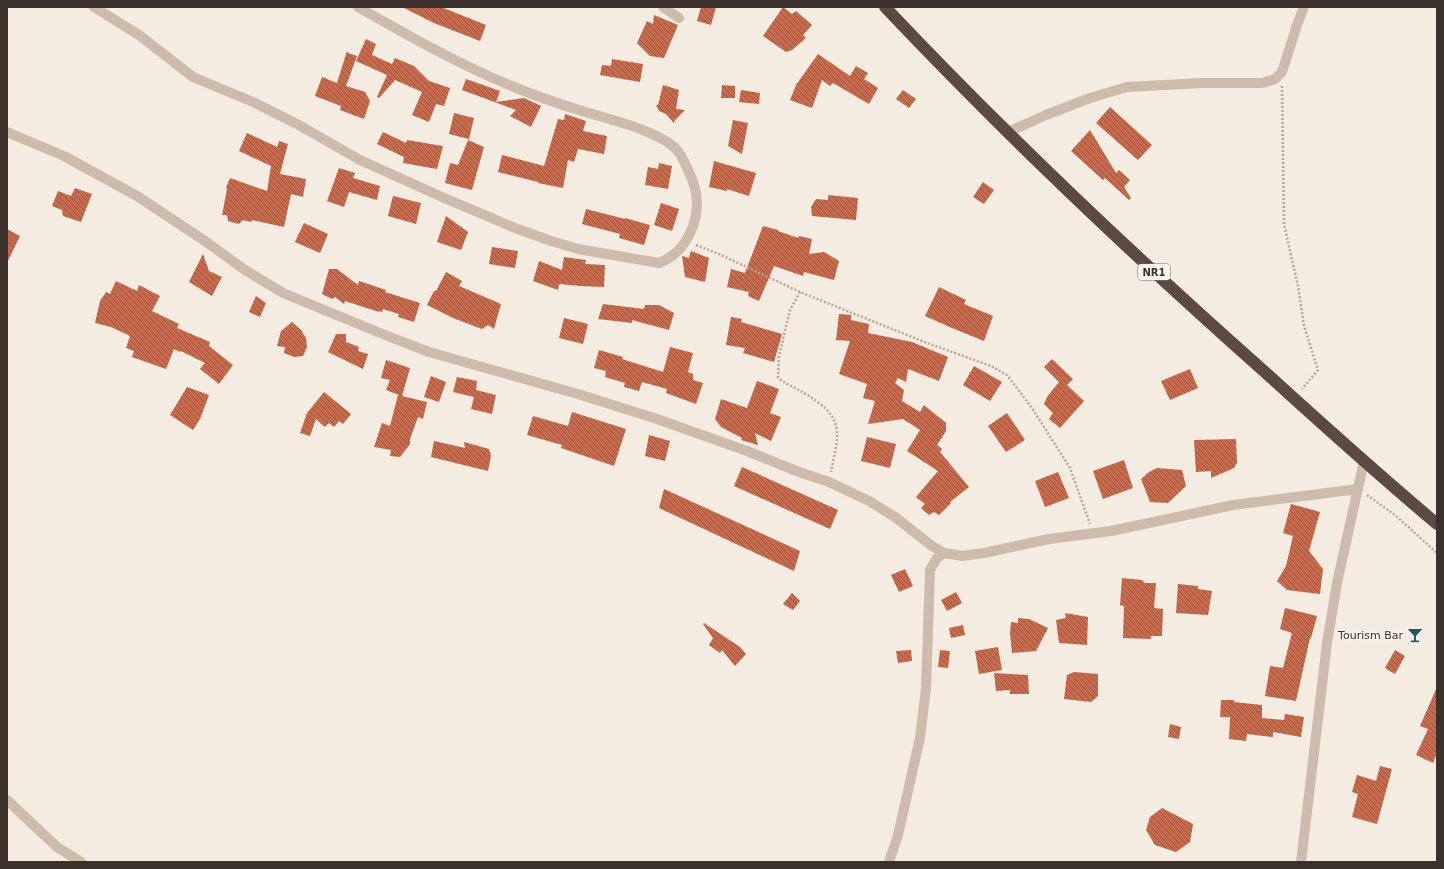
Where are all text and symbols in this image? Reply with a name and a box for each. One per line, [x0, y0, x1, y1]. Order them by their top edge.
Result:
road number: NR1 [1138, 264, 1170, 280]
bar icon: Tourism Bar [1406, 626, 1424, 644]
place label: Tourism Bar [1337, 629, 1403, 642]

